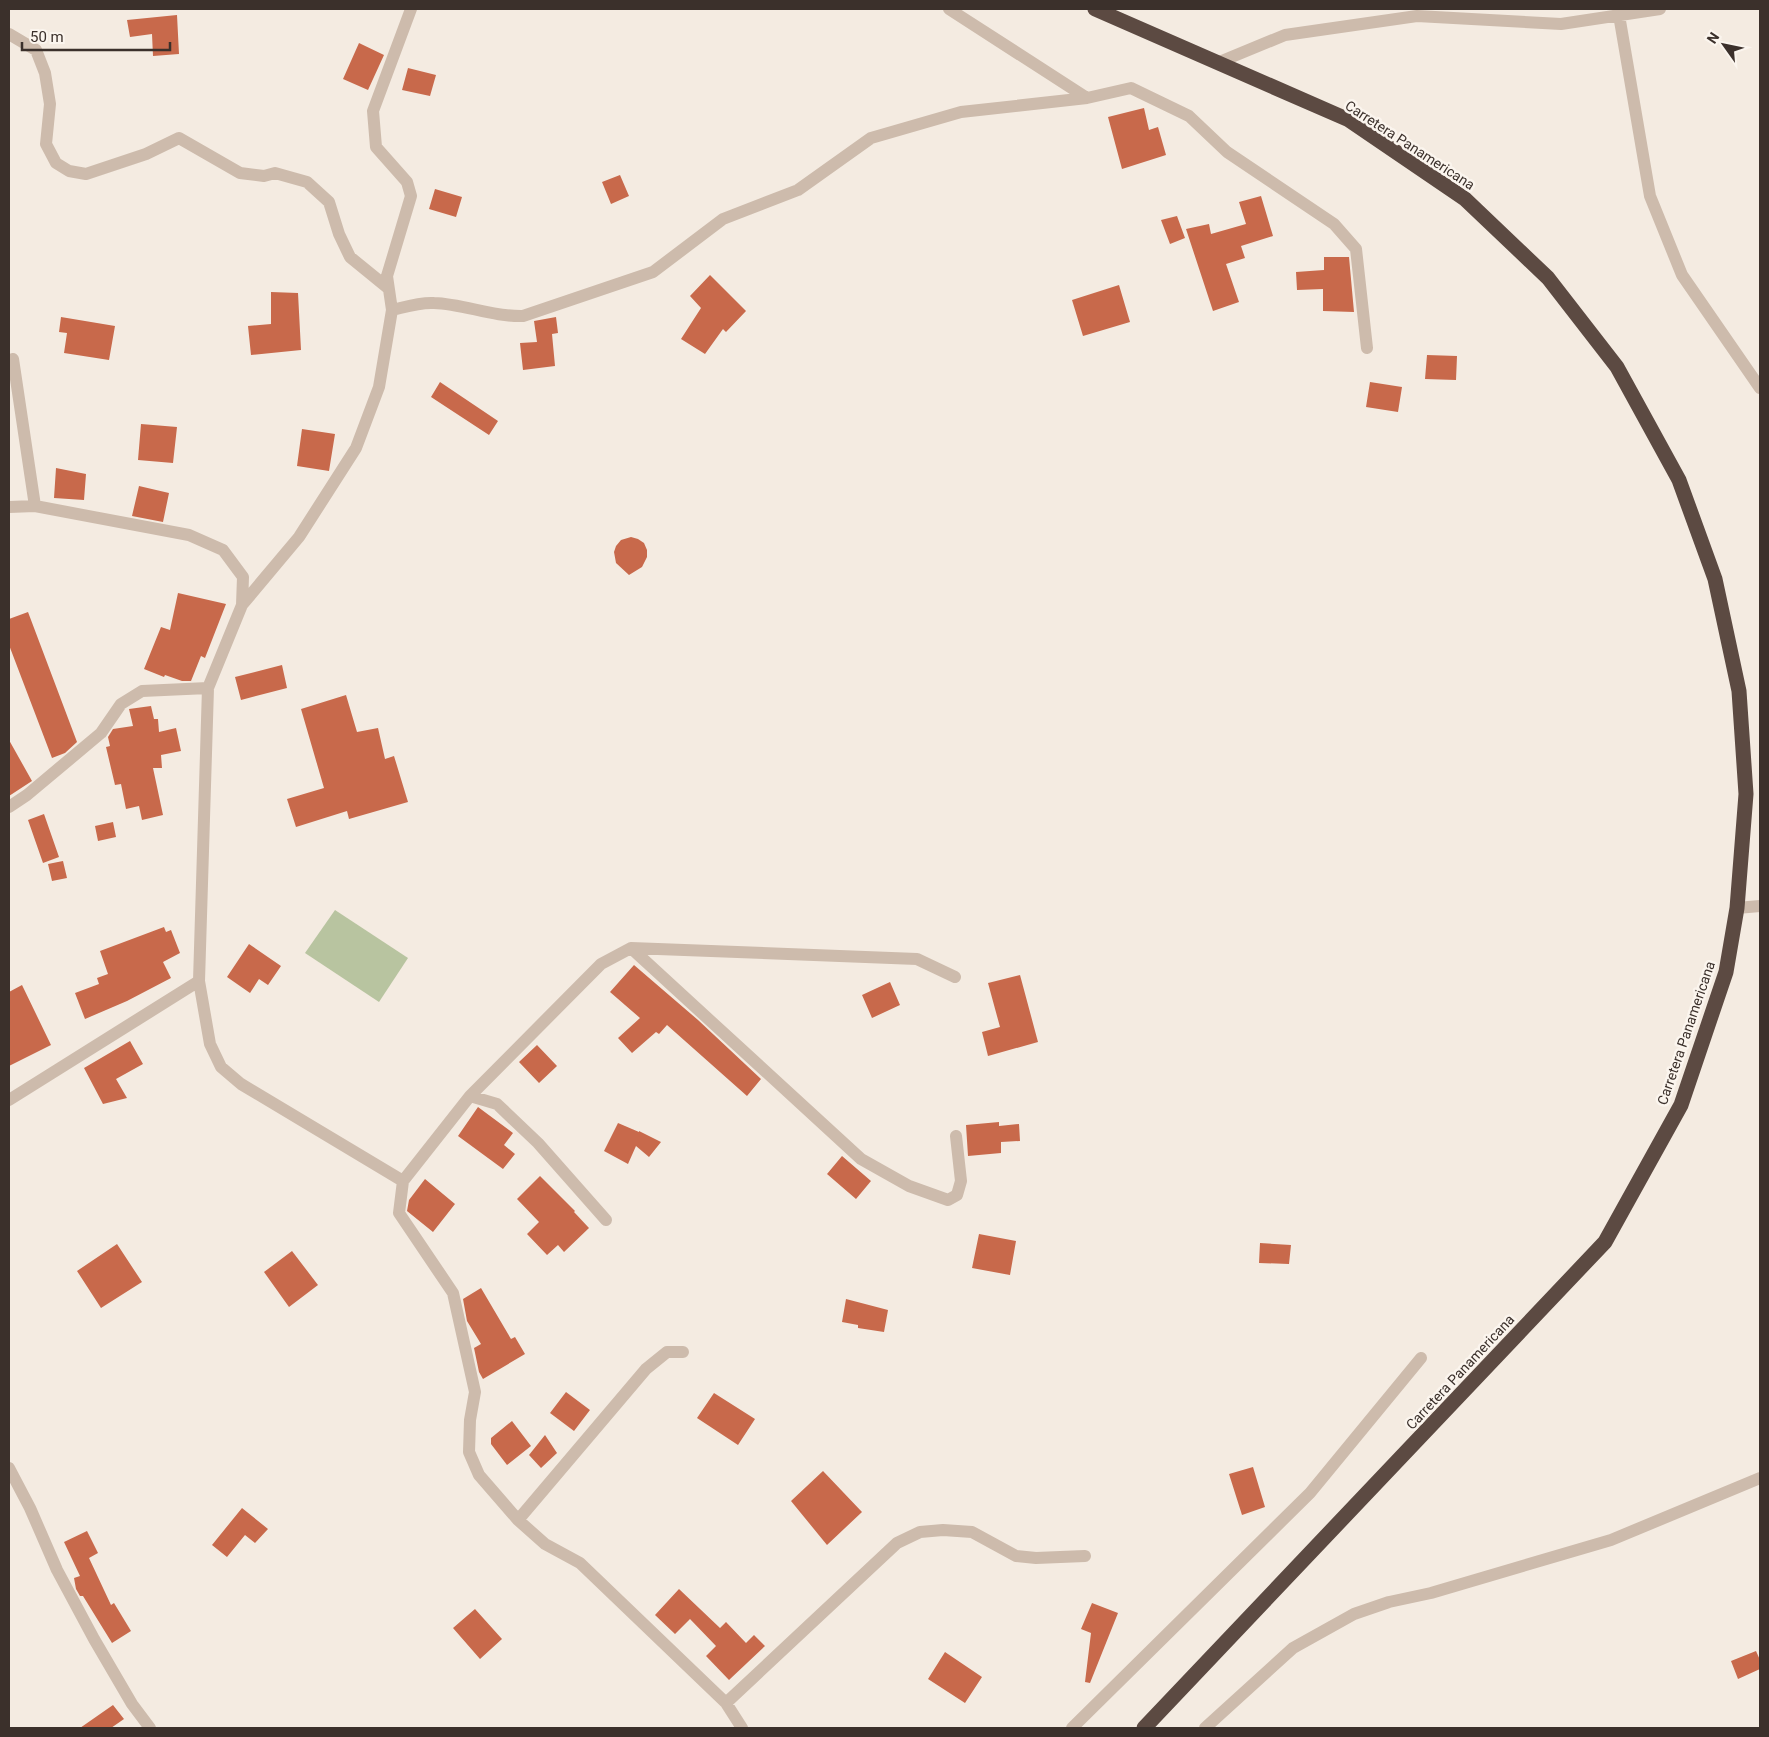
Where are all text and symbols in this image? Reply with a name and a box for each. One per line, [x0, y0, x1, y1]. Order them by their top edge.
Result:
scale bar [22, 20, 170, 52]
north arrow [1699, 20, 1749, 70]
text: 50 m [30, 28, 64, 46]
text: N [1704, 29, 1723, 46]
street label: Carretera Panamericana [1342, 97, 1478, 193]
street label: Carretera Panamericana [1654, 959, 1718, 1107]
street label: Carretera Panamericana [1403, 1311, 1517, 1433]

